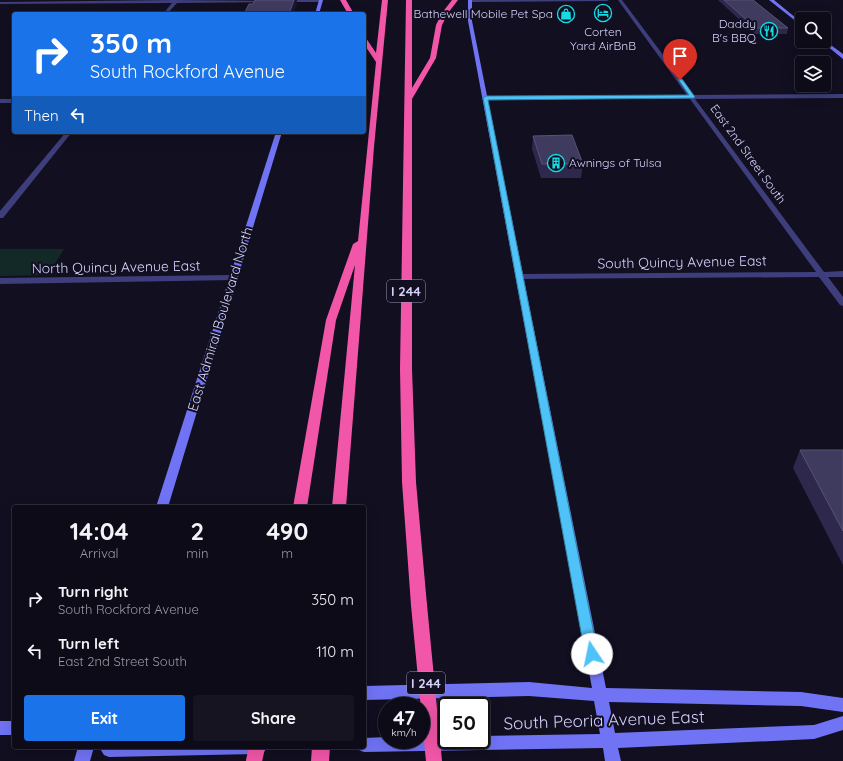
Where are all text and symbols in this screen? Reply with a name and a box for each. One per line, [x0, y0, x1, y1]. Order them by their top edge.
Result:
hotel icon: Corten Yard AirBnB [593, 3, 613, 23]
shop icon: Bathewell Mobile Pet Spa [556, 4, 576, 24]
place label: Bathewell Mobile Pet Spa [413, 6, 553, 21]
map controls [795, 12, 831, 92]
button: search [795, 12, 831, 48]
place label: Daddy B's BBQ [712, 16, 757, 45]
restaurant icon: Daddy B's BBQ [759, 21, 779, 41]
place label: Corten Yard AirBnB [570, 24, 636, 53]
text: 350 m [90, 25, 172, 60]
icon: right [24, 28, 76, 80]
pin [663, 39, 697, 80]
icon: arrive [669, 45, 691, 67]
button: layers [795, 56, 831, 92]
text: South Rockford Avenue [90, 60, 285, 83]
street label: East 2nd Street South [707, 101, 789, 206]
icon: left [67, 104, 89, 126]
text: Then [24, 106, 59, 125]
building icon: Awnings of Tulsa [546, 153, 566, 173]
place label: Awnings of Tulsa [569, 155, 662, 170]
street label: East Admiral Boulevard North [183, 225, 257, 413]
street label: South Quincy Avenue East [597, 252, 767, 272]
street label: North Quincy Avenue East [31, 257, 201, 277]
road number: I 244 [387, 280, 425, 302]
text: 14:04 [70, 516, 129, 546]
text: 2 [191, 516, 204, 546]
text: 490 [266, 516, 308, 546]
text: Arrival [80, 545, 119, 561]
text: min [186, 545, 208, 561]
text: m [281, 545, 293, 561]
text: Turn right [58, 582, 129, 601]
icon: right [24, 588, 46, 610]
text: 350 m [311, 590, 354, 609]
text: South Rockford Avenue [58, 601, 199, 617]
position arrow [571, 633, 613, 675]
text: Turn left [58, 634, 120, 653]
icon: left [24, 640, 46, 662]
text: 110 m [316, 642, 354, 661]
text: East 2nd Street South [58, 653, 187, 669]
road number: I 244 [407, 672, 445, 694]
button: Exit [24, 695, 185, 741]
button: Share [193, 695, 354, 741]
speed limit sign: 50 [438, 697, 490, 749]
text: 47 [393, 705, 415, 730]
street label: South Peoria Avenue East [503, 705, 705, 734]
text: km/h [391, 726, 417, 739]

